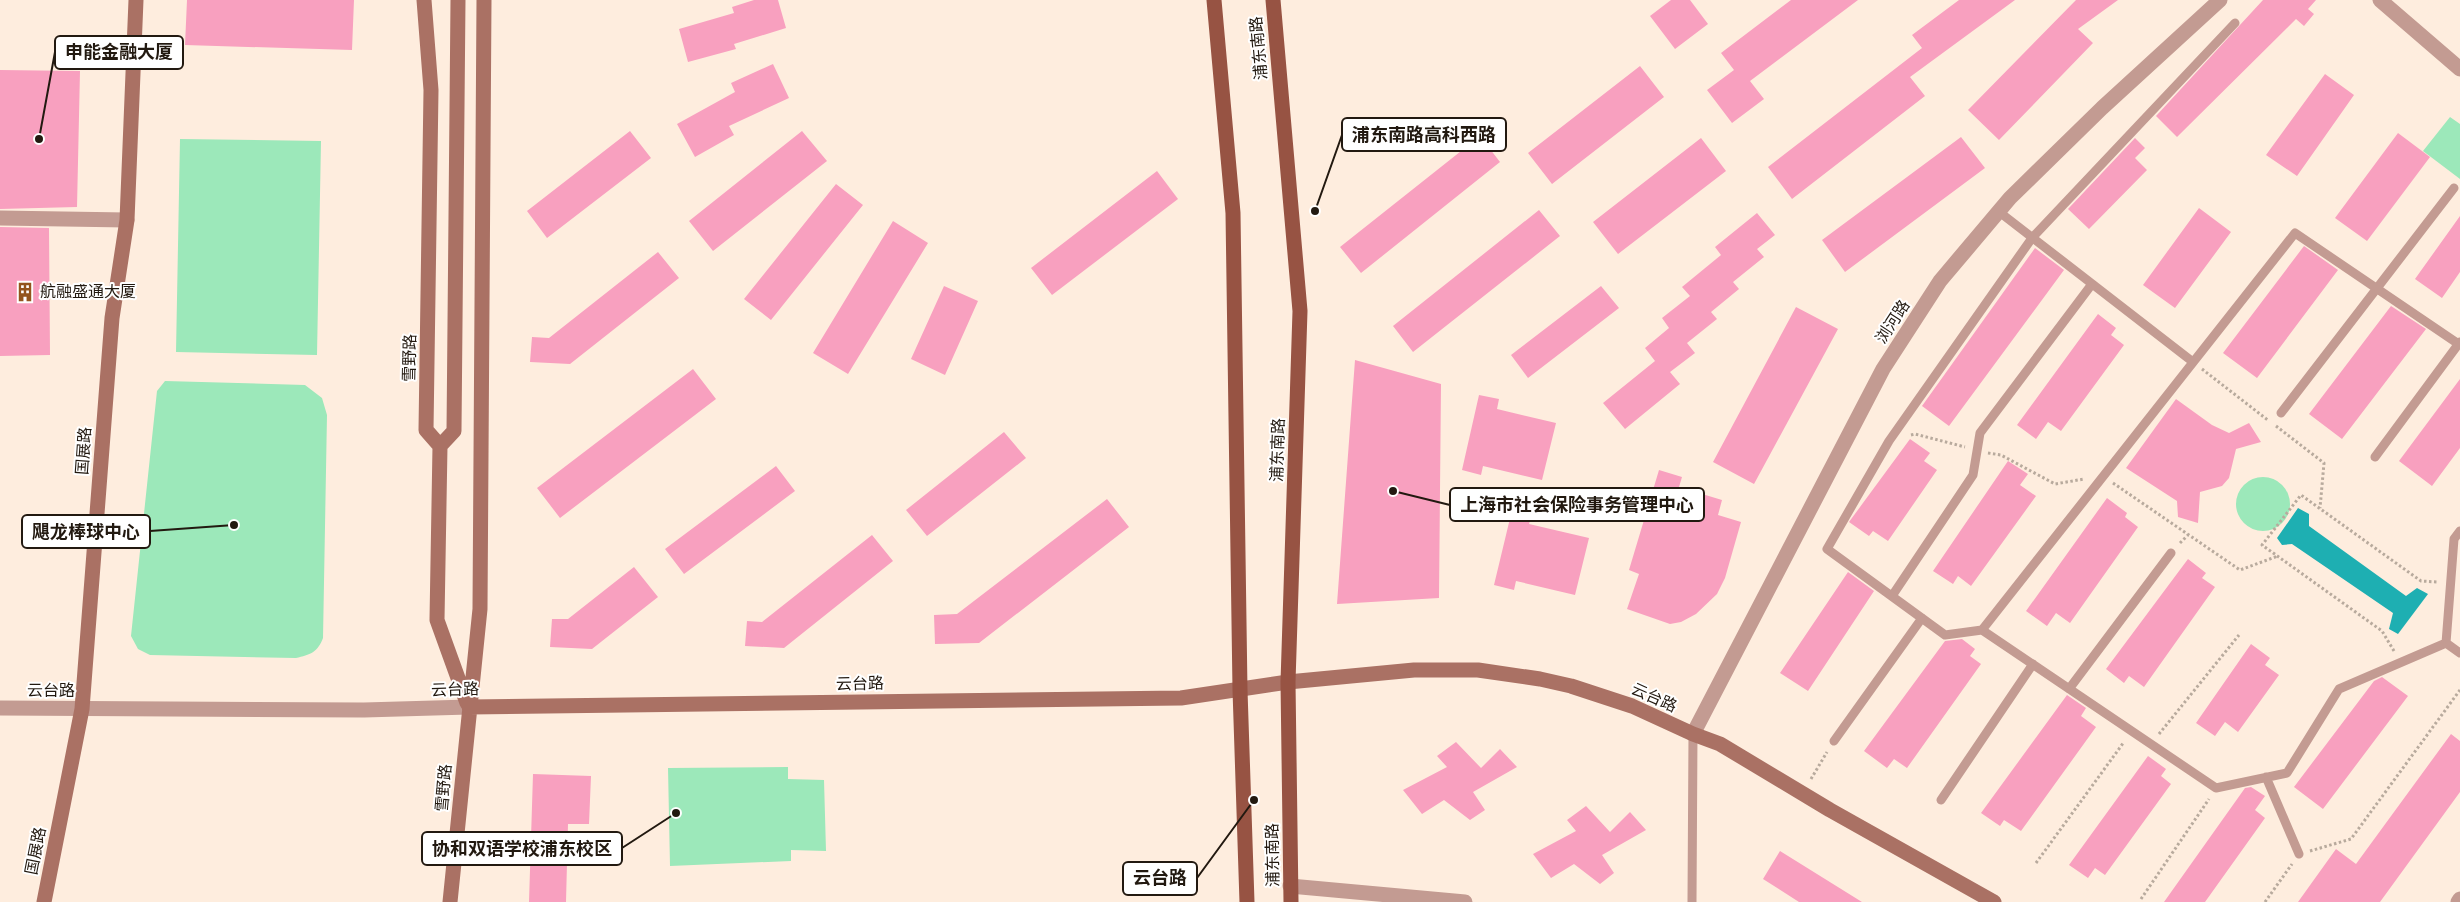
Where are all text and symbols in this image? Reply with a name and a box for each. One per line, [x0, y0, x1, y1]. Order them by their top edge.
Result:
street label: 浦东南路 [1245, 15, 1273, 81]
callout: 申能金融大厦 [55, 36, 183, 69]
text: 申能金融大厦 [65, 40, 173, 64]
callout: 浦东南路高科西路 [1342, 118, 1506, 151]
text: 浦东南路高科西路 [1352, 123, 1496, 147]
building icon: 航融盛通大厦 [14, 281, 36, 303]
place label: 航融盛通大厦 [40, 281, 136, 303]
street label: 浏河路 [1871, 296, 1915, 348]
street label: 雪野路 [399, 334, 421, 382]
street label: 浦东南路 [1266, 418, 1290, 482]
street label: 国展路 [71, 426, 97, 476]
callout: 上海市社会保险事务管理中心 [1450, 488, 1704, 521]
text: 上海市社会保险事务管理中心 [1460, 493, 1694, 517]
callout: 飓龙棒球中心 [22, 515, 150, 548]
text: 飓龙棒球中心 [32, 520, 140, 544]
street label: 云台路 [836, 673, 884, 695]
street label: 云台路 [431, 678, 479, 702]
street label: 云台路 [1628, 678, 1680, 718]
street label: 云台路 [27, 680, 75, 702]
street label: 雪野路 [431, 763, 457, 813]
street label: 浦东南路 [1261, 823, 1285, 887]
street label: 国展路 [21, 825, 51, 877]
callout: 协和双语学校浦东校区 [422, 832, 622, 865]
text: 协和双语学校浦东校区 [432, 837, 612, 861]
callout: 云台路 [1123, 862, 1197, 895]
text: 云台路 [1133, 866, 1187, 890]

